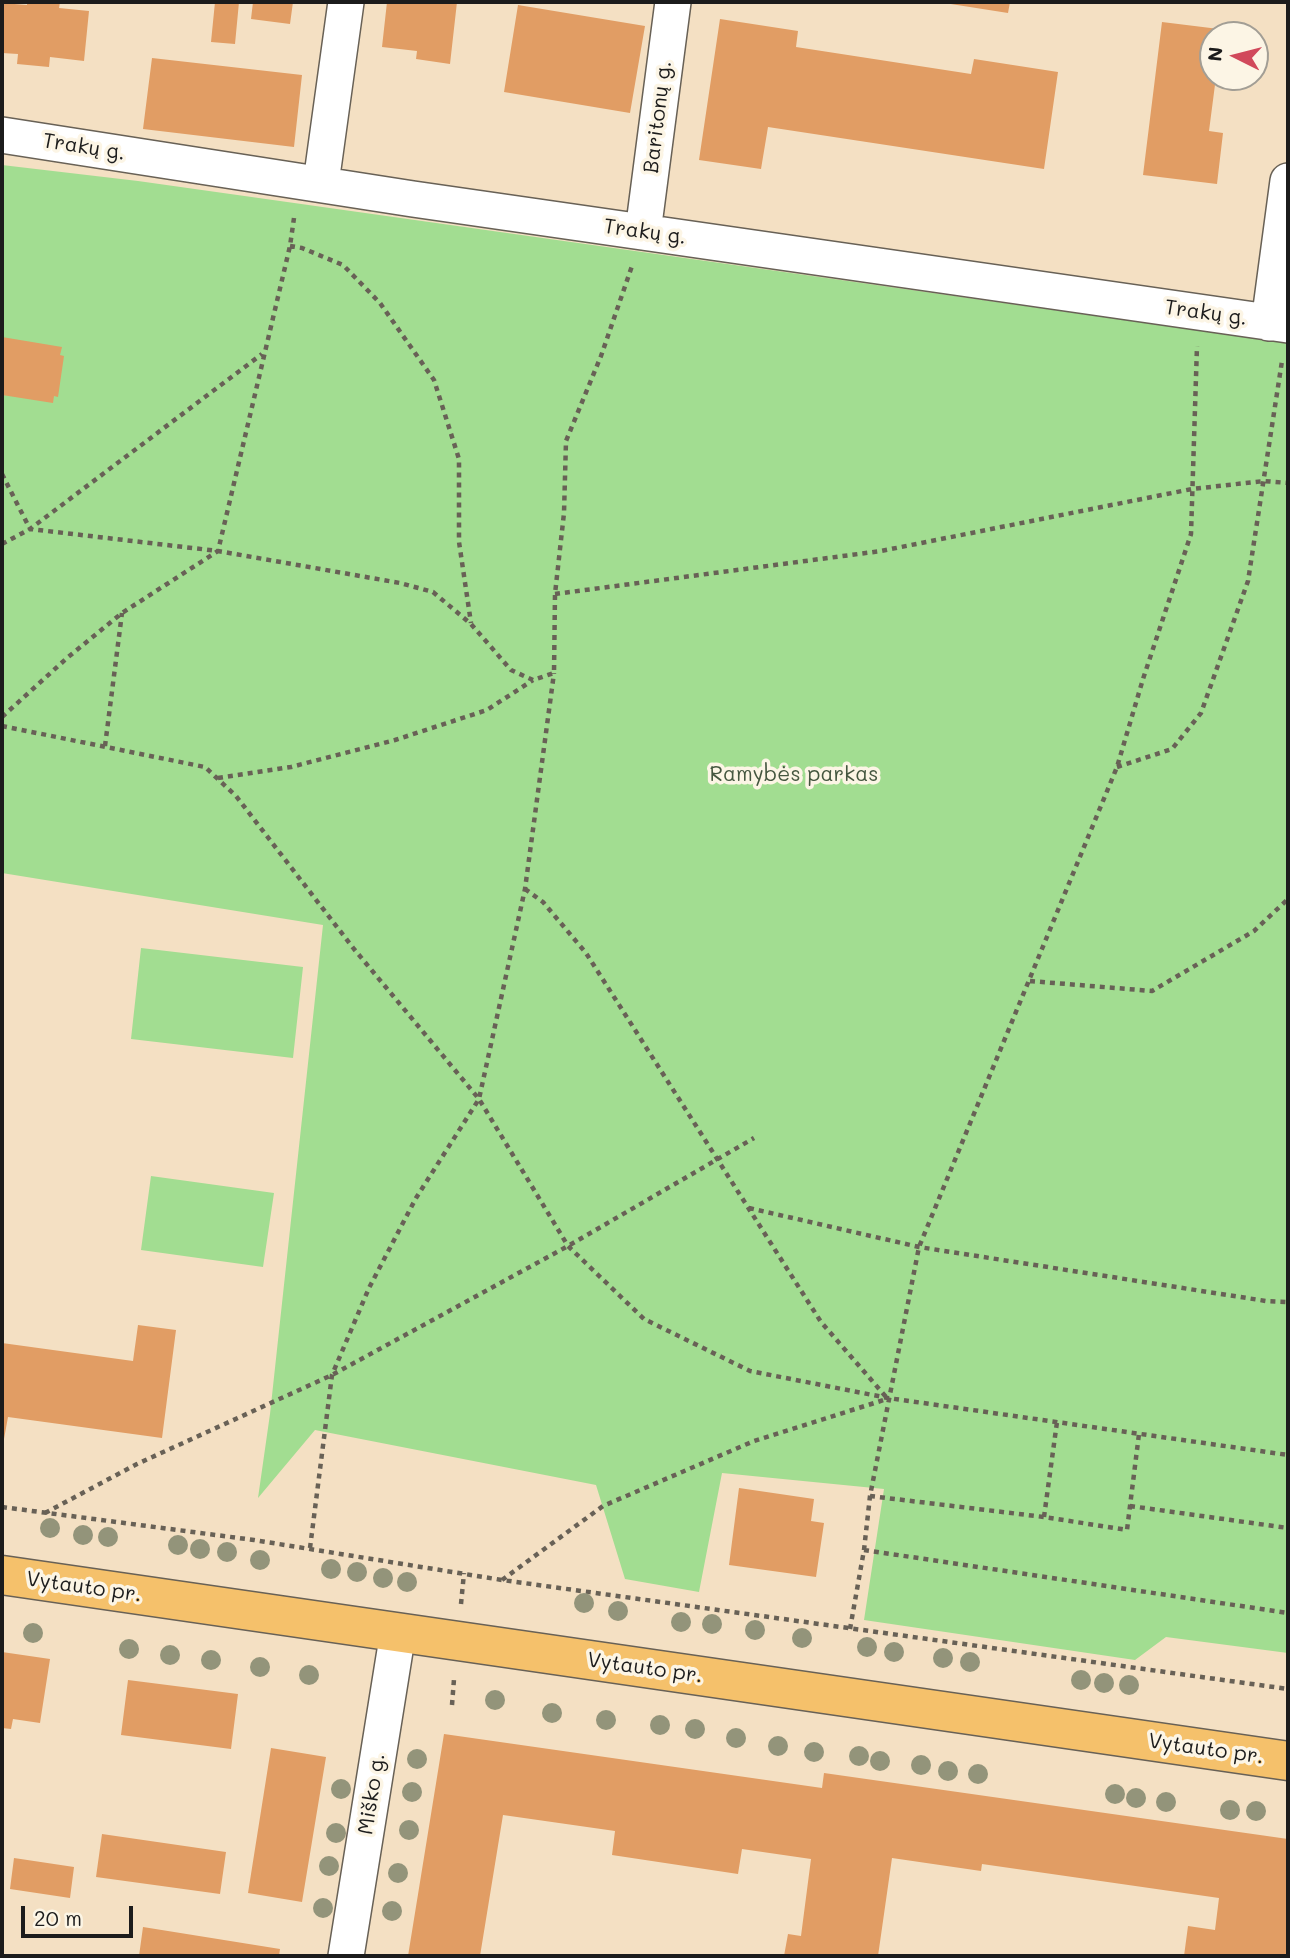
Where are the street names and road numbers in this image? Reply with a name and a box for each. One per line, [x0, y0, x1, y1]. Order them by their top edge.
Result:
street label: Baritonų g. [639, 59, 677, 175]
street label: Trakų g. [41, 128, 127, 166]
street label: Trakų g. [602, 214, 688, 250]
street label: Trakų g. [1163, 295, 1249, 331]
street label: Vytauto pr. [25, 1566, 143, 1608]
street label: Vytauto pr. [586, 1647, 704, 1689]
street label: Vytauto pr. [1147, 1728, 1265, 1770]
street label: Miško g. [353, 1751, 391, 1837]

